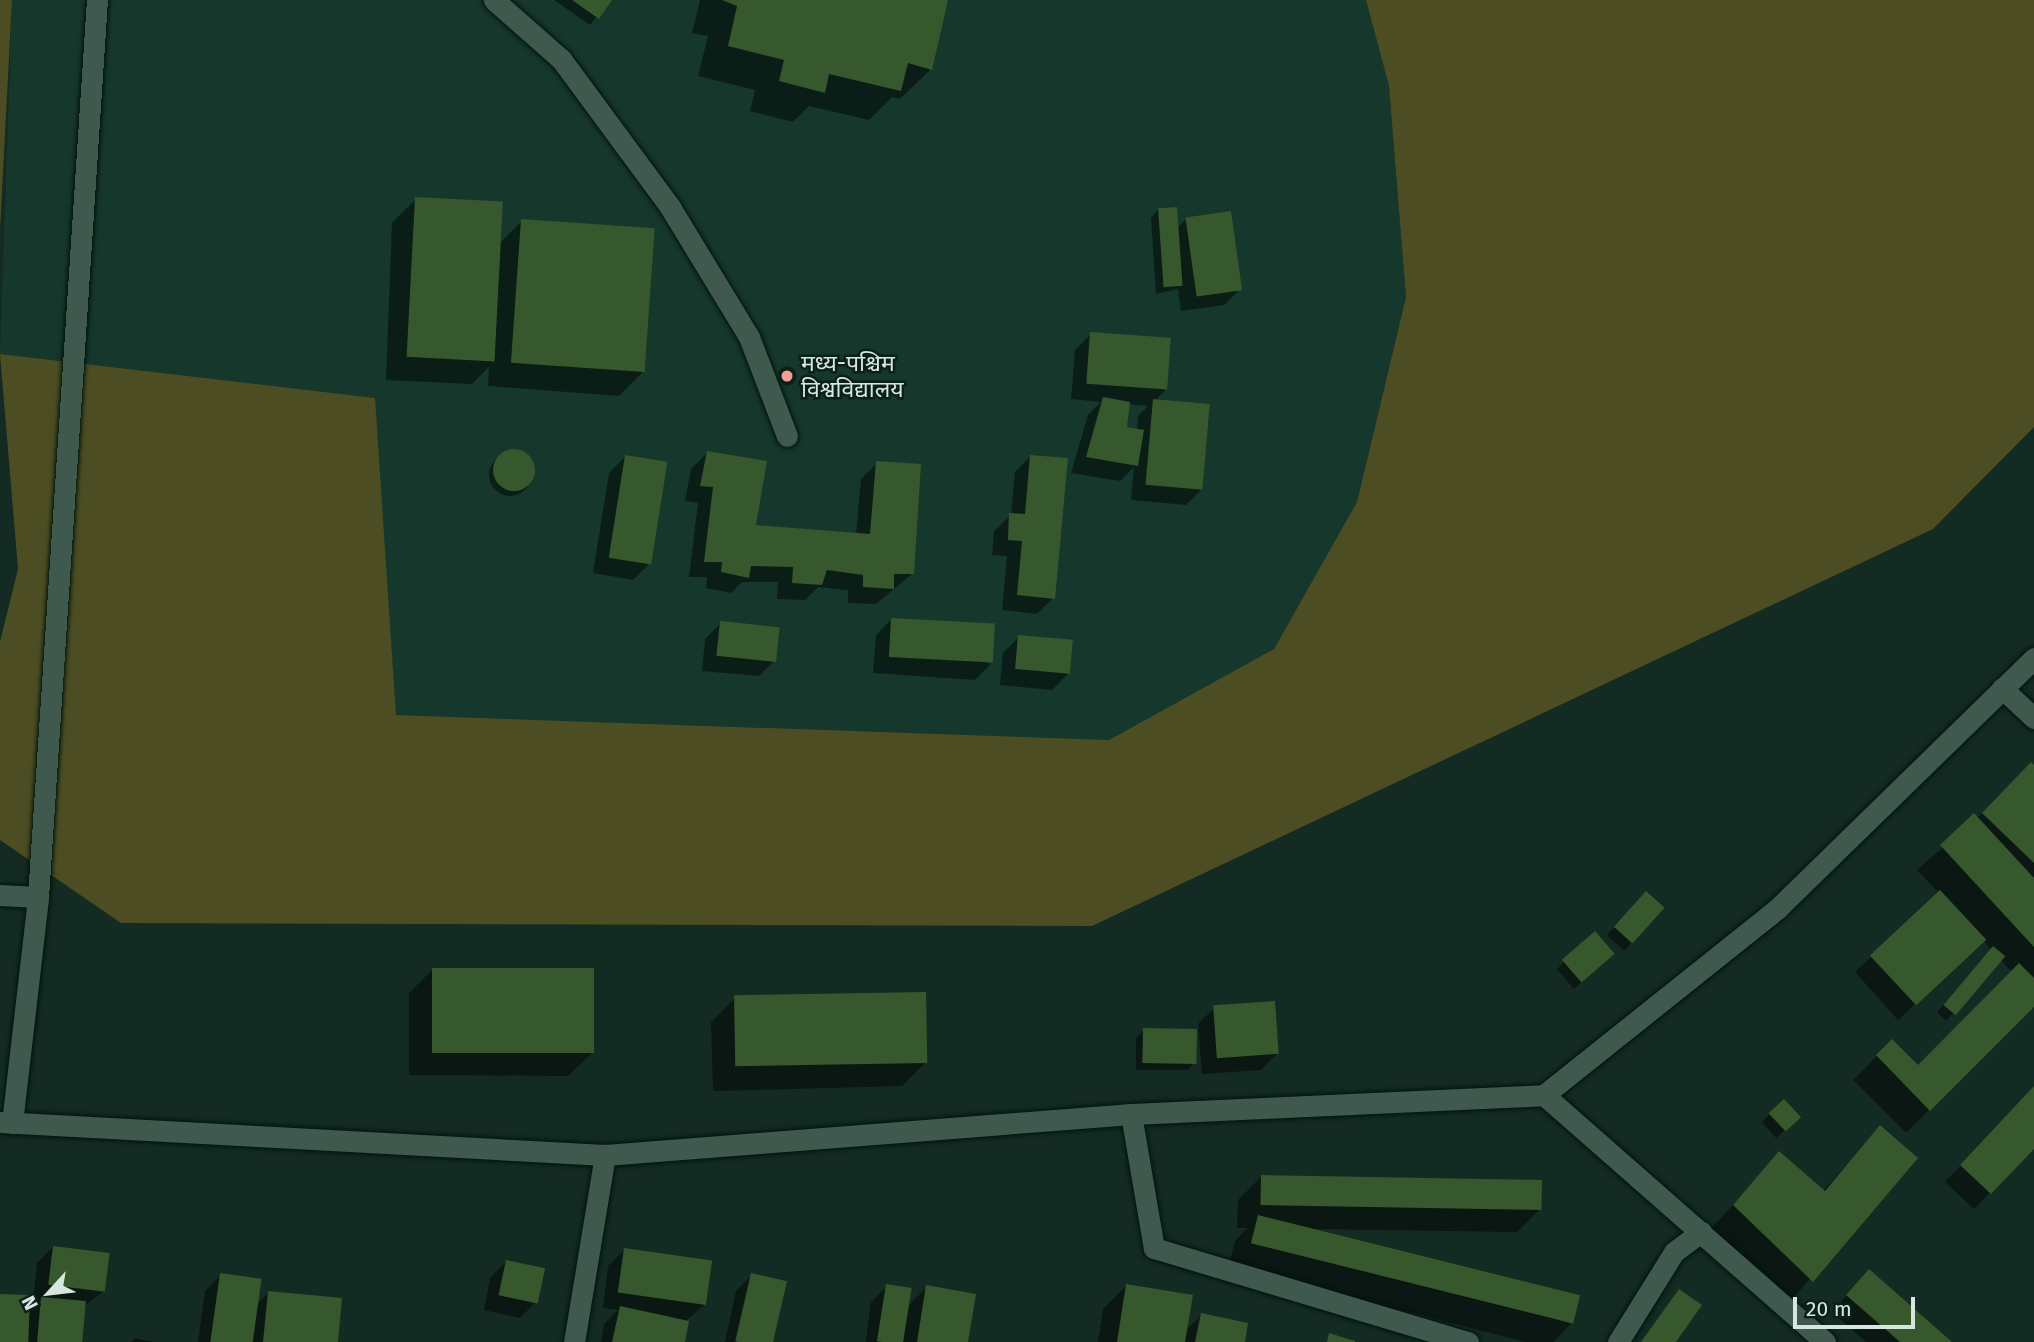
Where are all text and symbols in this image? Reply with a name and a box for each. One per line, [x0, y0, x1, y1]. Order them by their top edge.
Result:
place label: मध्य-पश्चिम विश्वविद्यालय [801, 349, 904, 403]
marker: मध्य-पश्चिम विश्वविद्यालय [779, 368, 795, 384]
north arrow [14, 1258, 84, 1328]
scale bar [1796, 1282, 1918, 1326]
text: N [17, 1292, 43, 1314]
text: 20 m [1806, 1296, 1852, 1322]

